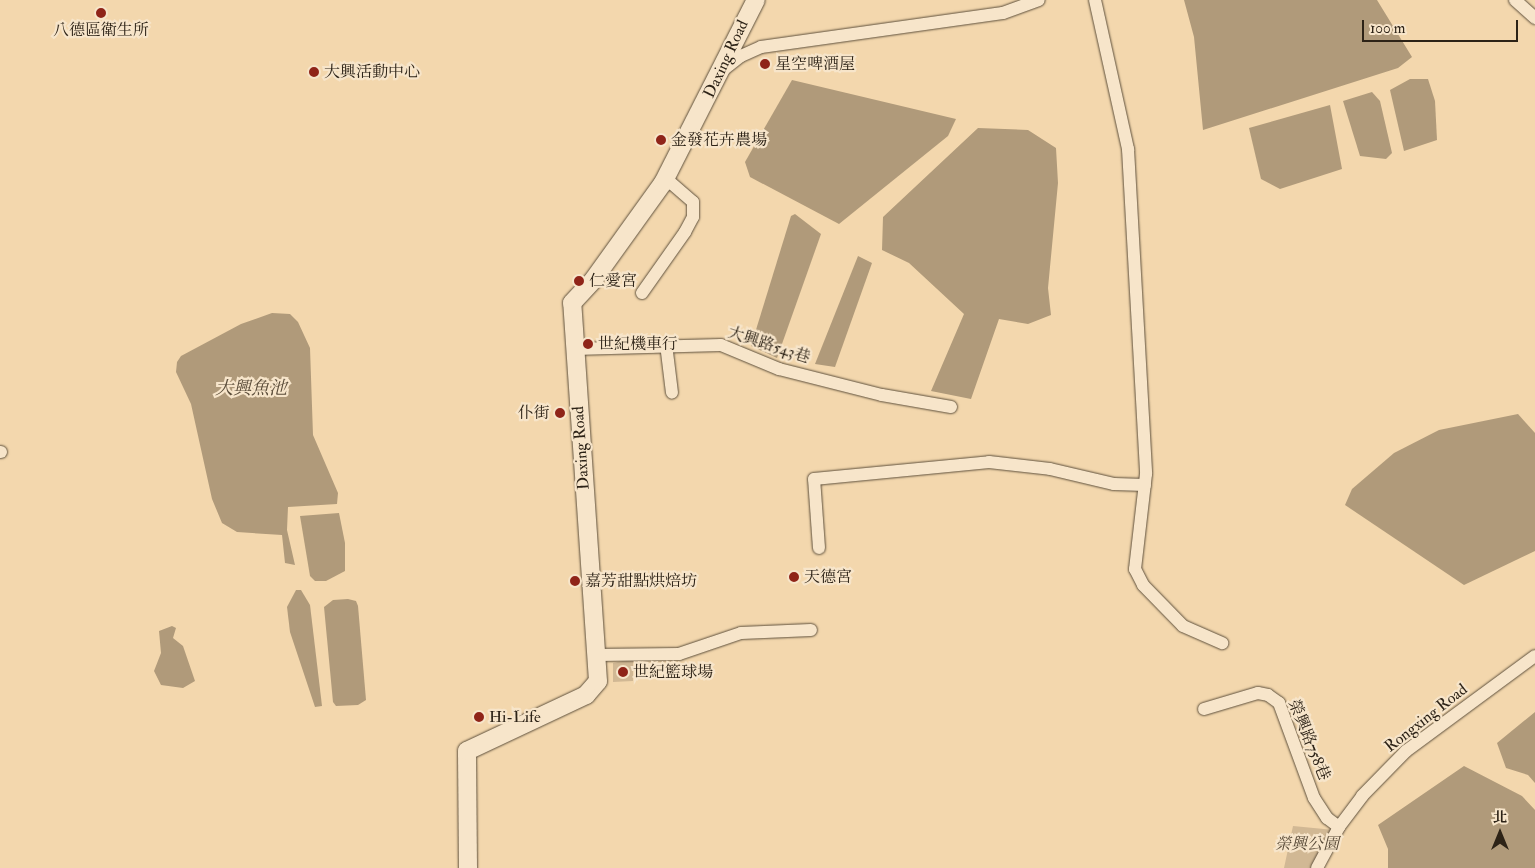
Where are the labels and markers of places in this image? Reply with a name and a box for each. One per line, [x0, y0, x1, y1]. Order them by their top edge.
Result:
marker: 八德區衛生所 [95, 7, 107, 19]
place label: 八德區衛生所 [53, 20, 149, 40]
place label: 星空啤酒屋 [775, 54, 855, 74]
marker: 星空啤酒屋 [759, 58, 771, 70]
place label: 大興活動中心 [324, 62, 420, 82]
marker: 大興活動中心 [308, 66, 320, 78]
place label: 金發花卉農場 [671, 130, 767, 150]
marker: 金發花卉農場 [655, 134, 667, 146]
place label: 仁愛宮 [589, 271, 637, 291]
marker: 仁愛宮 [573, 275, 585, 287]
place label: 世紀機車行 [598, 334, 678, 354]
marker: 世紀機車行 [582, 338, 594, 350]
place label: 仆街 [518, 403, 550, 423]
marker: 仆街 [554, 407, 566, 419]
place label: 天德宮 [804, 567, 852, 587]
place label: 嘉芳甜點烘焙坊 [585, 571, 697, 591]
marker: 天德宮 [788, 571, 800, 583]
marker: 嘉芳甜點烘焙坊 [569, 575, 581, 587]
place label: 世紀籃球場 [633, 662, 713, 682]
marker: 世紀籃球場 [617, 666, 629, 678]
place label: Hi-Life [489, 707, 541, 727]
marker: Hi-Life [473, 711, 485, 723]

